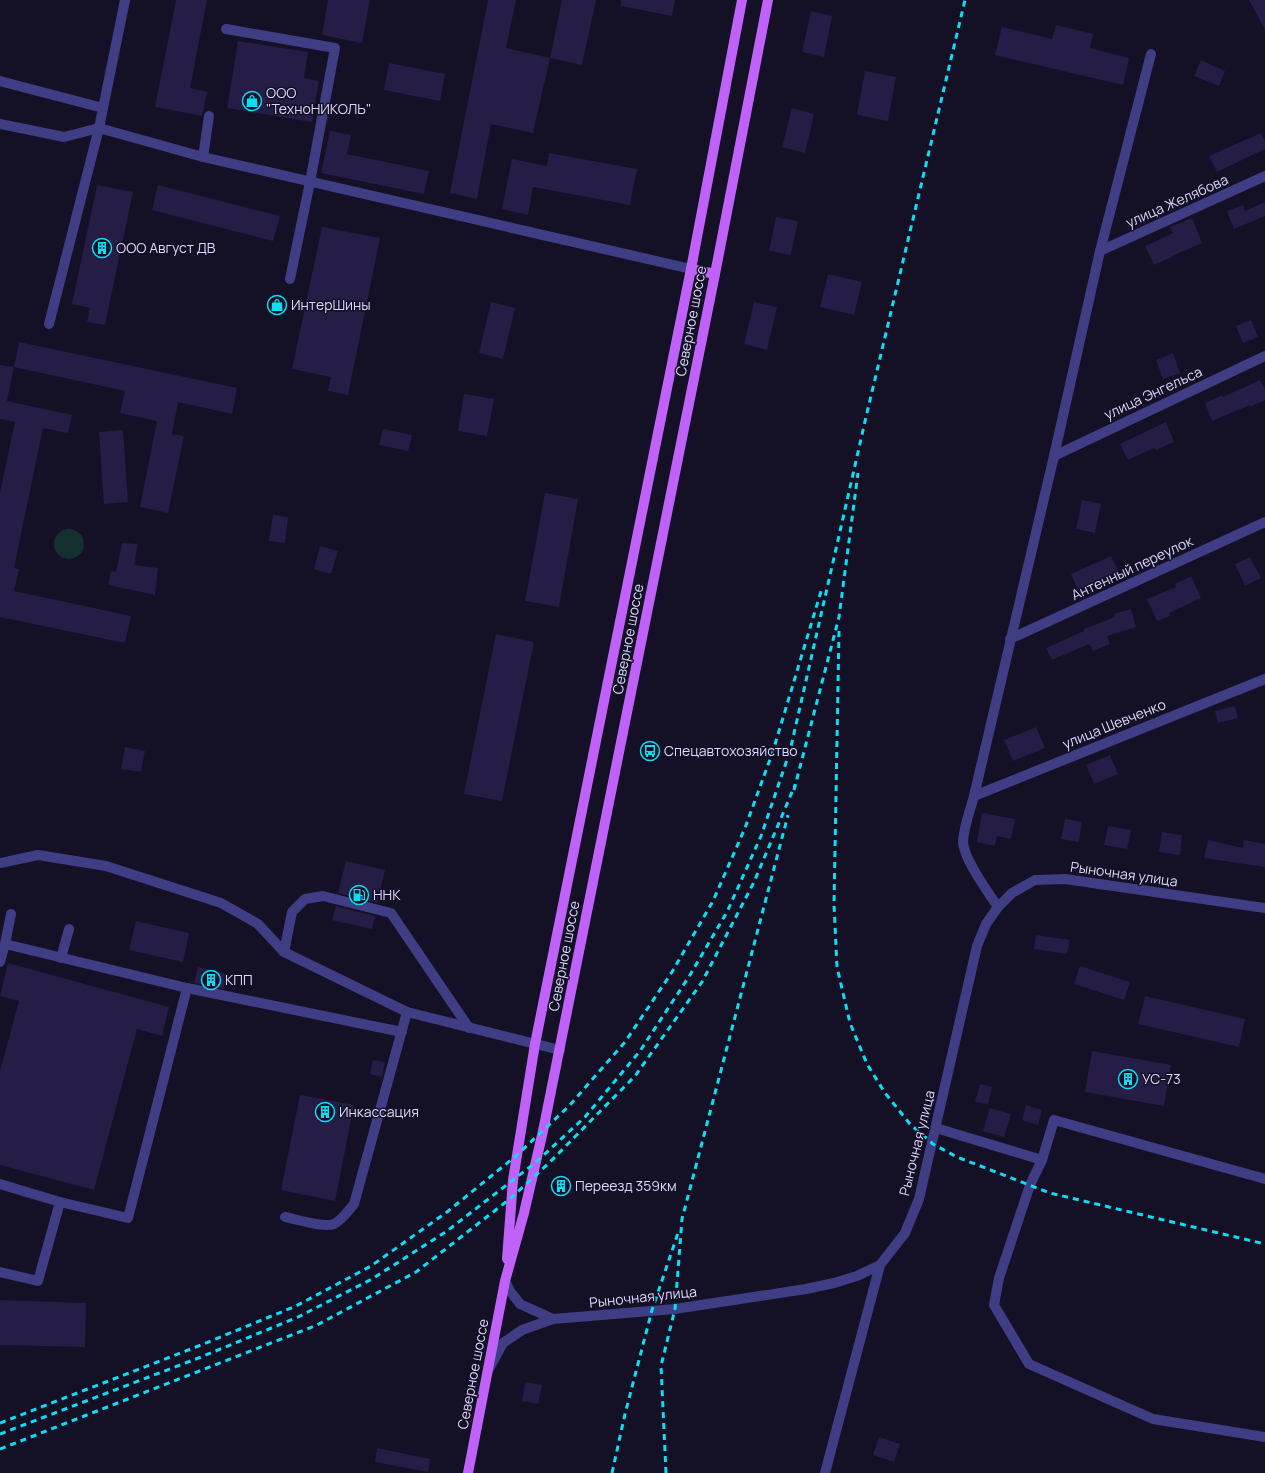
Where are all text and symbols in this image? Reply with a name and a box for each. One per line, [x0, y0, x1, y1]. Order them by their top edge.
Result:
place label: ООО "ТехноНИКОЛЬ" [266, 83, 371, 118]
shop icon: ООО "ТехноНИКОЛЬ" [241, 90, 263, 112]
street label: улица Желябова [1123, 169, 1231, 232]
building icon: ООО Август ДВ [91, 237, 113, 259]
place label: ООО Август ДВ [116, 238, 216, 257]
street label: Северное шоссе [670, 264, 711, 378]
shop icon: ИнтерШины [266, 294, 288, 316]
place label: ИнтерШины [291, 295, 371, 314]
street label: улица Энгельса [1101, 361, 1205, 424]
street label: Антенный переулок [1068, 531, 1197, 604]
street label: Северное шоссе [607, 582, 648, 696]
street label: улица Шевченко [1059, 694, 1168, 753]
bus stop icon: Спецавтохозяйство [639, 740, 661, 762]
place label: Спецавтохозяйство [664, 741, 798, 760]
street label: Рыночная улица [1069, 857, 1179, 890]
fuel station icon: ННК [348, 884, 370, 906]
place label: ННК [373, 885, 401, 904]
street label: Северное шоссе [543, 899, 584, 1013]
building icon: КПП [200, 969, 222, 991]
place label: КПП [225, 970, 253, 989]
building icon: УС-73 [1117, 1068, 1139, 1090]
place label: УС-73 [1142, 1069, 1181, 1088]
street label: Рыночная улица [894, 1088, 939, 1198]
building icon: Инкассация [314, 1101, 336, 1123]
place label: Инкассация [339, 1102, 419, 1121]
building icon: Переезд 359км [550, 1175, 572, 1197]
place label: Переезд 359км [575, 1176, 677, 1195]
street label: Рыночная улица [588, 1281, 698, 1312]
street label: Северное шоссе [452, 1317, 493, 1431]

